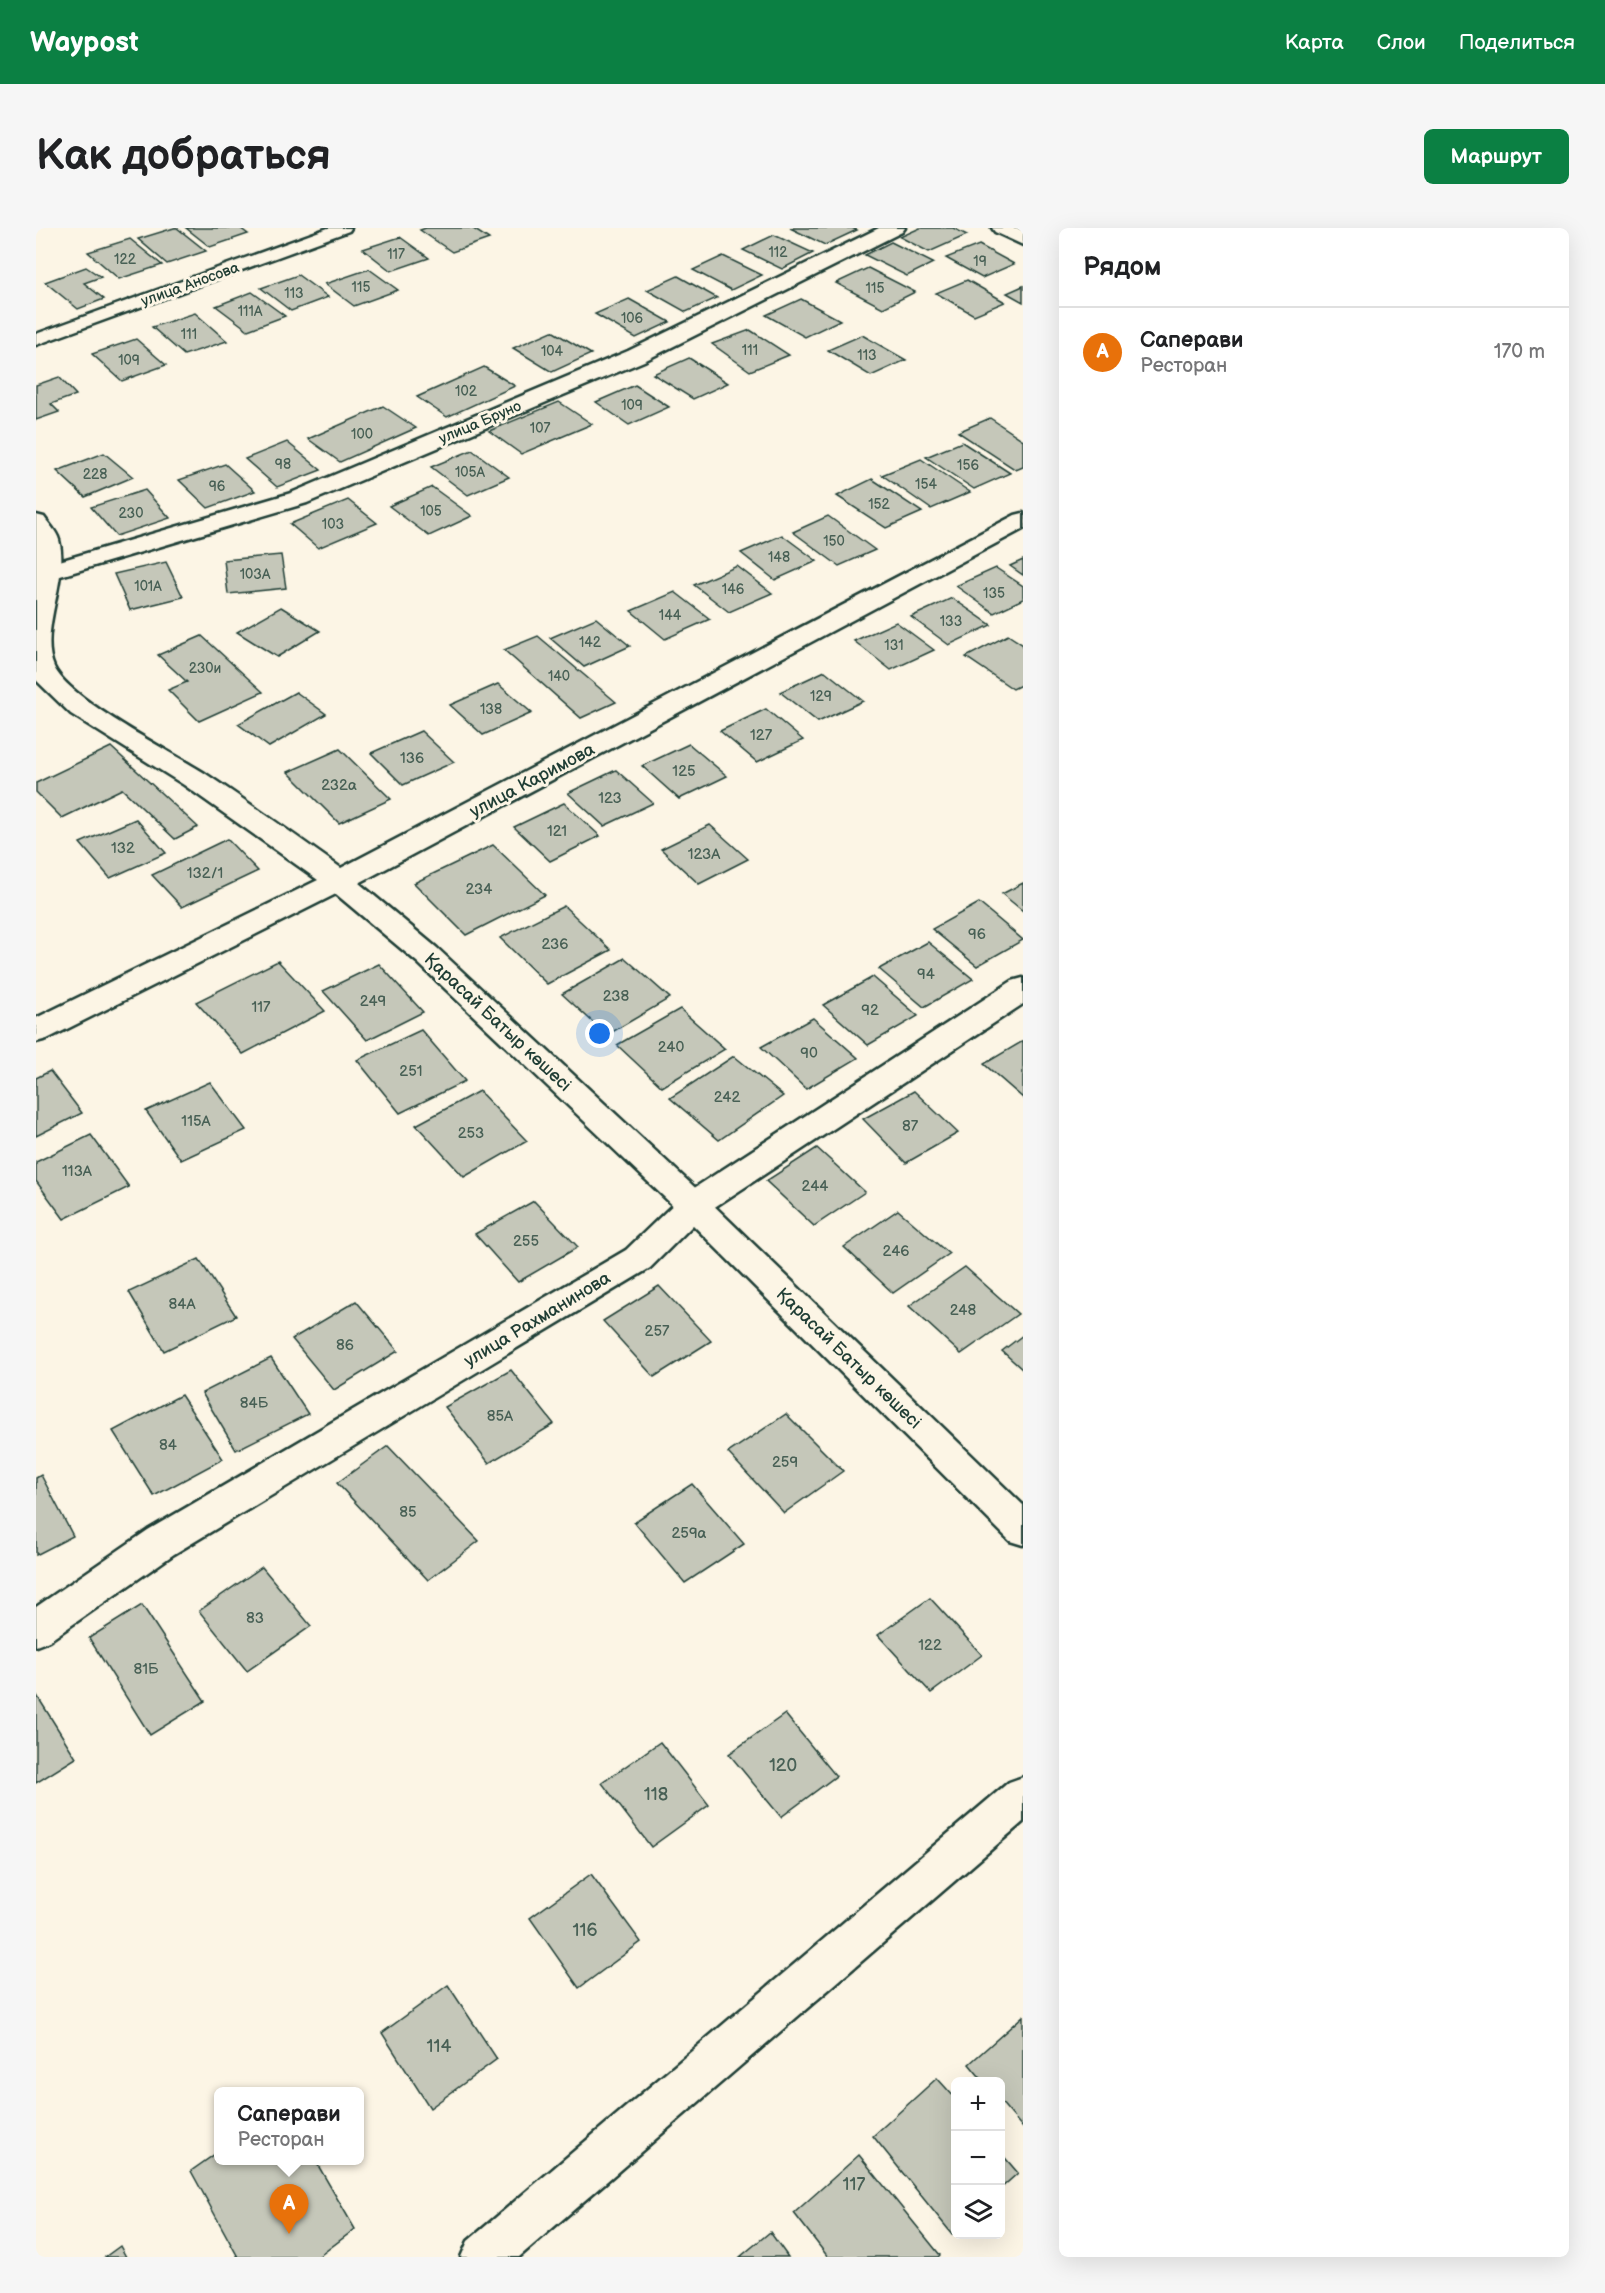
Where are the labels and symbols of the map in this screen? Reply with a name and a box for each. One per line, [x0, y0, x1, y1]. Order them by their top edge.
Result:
house number: 112 [768, 244, 788, 261]
house number: 117 [387, 246, 405, 263]
house number: 122 [114, 251, 137, 268]
house number: 19 [973, 253, 987, 270]
street label: улица Аносова [139, 258, 242, 311]
house number: 115 [352, 279, 370, 296]
house number: 115 [866, 280, 884, 297]
house number: 113 [284, 285, 304, 302]
house number: 111А [238, 303, 263, 320]
house number: 106 [621, 310, 644, 327]
house number: 111 [181, 326, 197, 343]
house number: 111 [742, 342, 758, 359]
house number: 104 [541, 343, 564, 360]
house number: 113 [857, 347, 877, 364]
house number: 109 [118, 352, 140, 369]
house number: 102 [455, 383, 478, 400]
street label: улица Бруно [436, 397, 524, 448]
house number: 109 [621, 397, 643, 414]
house number: 107 [530, 420, 550, 437]
house number: 100 [351, 426, 373, 443]
house number: 98 [275, 456, 291, 473]
house number: 156 [957, 457, 979, 474]
house number: 105А [455, 464, 486, 481]
house number: 228 [83, 466, 107, 483]
house number: 154 [915, 476, 937, 493]
house number: 96 [209, 478, 226, 495]
house number: 152 [868, 496, 891, 513]
house number: 105 [420, 503, 442, 520]
house number: 230 [119, 505, 143, 522]
house number: 103 [322, 516, 344, 533]
house number: 150 [823, 533, 845, 550]
house number: 148 [768, 549, 790, 566]
house number: 103А [240, 566, 271, 583]
house number: 101А [134, 578, 162, 595]
house number: 146 [722, 581, 745, 598]
house number: 135 [983, 585, 1005, 602]
house number: 144 [659, 607, 682, 624]
house number: 133 [940, 613, 962, 630]
house number: 142 [579, 634, 602, 651]
house number: 131 [884, 637, 904, 654]
house number: 230и [189, 660, 221, 677]
house number: 140 [548, 668, 570, 685]
house number: 129 [810, 688, 832, 705]
house number: 138 [480, 701, 502, 718]
house number: 127 [750, 726, 773, 745]
street label: улица Каримова [466, 739, 599, 822]
house number: 136 [400, 749, 424, 768]
house number: 125 [672, 762, 696, 781]
house number: 232а [321, 776, 357, 795]
house number: 123 [598, 789, 622, 808]
house number: 121 [547, 822, 567, 841]
house number: 132 [111, 839, 135, 858]
house number: 123А [688, 845, 721, 864]
house number: 132/1 [187, 864, 223, 883]
house number: 234 [466, 880, 492, 899]
house number: 96 [968, 925, 986, 944]
house number: 236 [542, 935, 568, 954]
street label: Қарасай Батыр көшесі [420, 949, 576, 1096]
house number: 94 [917, 965, 935, 984]
house number: 238 [603, 987, 630, 1006]
house number: 249 [360, 992, 386, 1011]
house number: 117 [252, 998, 271, 1017]
house number: 92 [861, 1001, 879, 1020]
your location [585, 1019, 614, 1048]
house number: 240 [658, 1038, 684, 1057]
house number: 90 [800, 1044, 818, 1063]
house number: 251 [399, 1062, 423, 1081]
house number: 242 [714, 1088, 740, 1107]
house number: 115А [181, 1112, 212, 1131]
house number: 87 [902, 1117, 919, 1136]
house number: 253 [458, 1124, 484, 1143]
house number: 113А [62, 1162, 93, 1181]
house number: 244 [802, 1177, 828, 1196]
house number: 255 [513, 1232, 539, 1251]
house number: 246 [883, 1242, 909, 1261]
street label: улица Рахманинова [460, 1267, 615, 1371]
street label: Қарасай Батыр көшесі [772, 1284, 925, 1433]
house number: 84А [169, 1295, 196, 1314]
house number: 248 [950, 1301, 977, 1320]
house number: 257 [645, 1322, 670, 1341]
house number: 86 [336, 1336, 354, 1355]
house number: 84Б [240, 1394, 269, 1413]
house number: 85А [487, 1407, 514, 1426]
house number: 84 [159, 1436, 177, 1455]
house number: 259 [772, 1453, 798, 1472]
house number: 85 [399, 1503, 417, 1522]
house number: 259а [672, 1524, 707, 1543]
house number: 83 [246, 1609, 264, 1628]
house number: 122 [918, 1636, 942, 1655]
house number: 81Б [134, 1660, 159, 1679]
house number: 120 [769, 1755, 797, 1776]
house number: 118 [644, 1784, 668, 1805]
house number: 116 [573, 1920, 597, 1941]
house number: 114 [427, 2036, 451, 2057]
house number: 117 [843, 2174, 866, 2195]
pin: A [270, 2184, 308, 2234]

